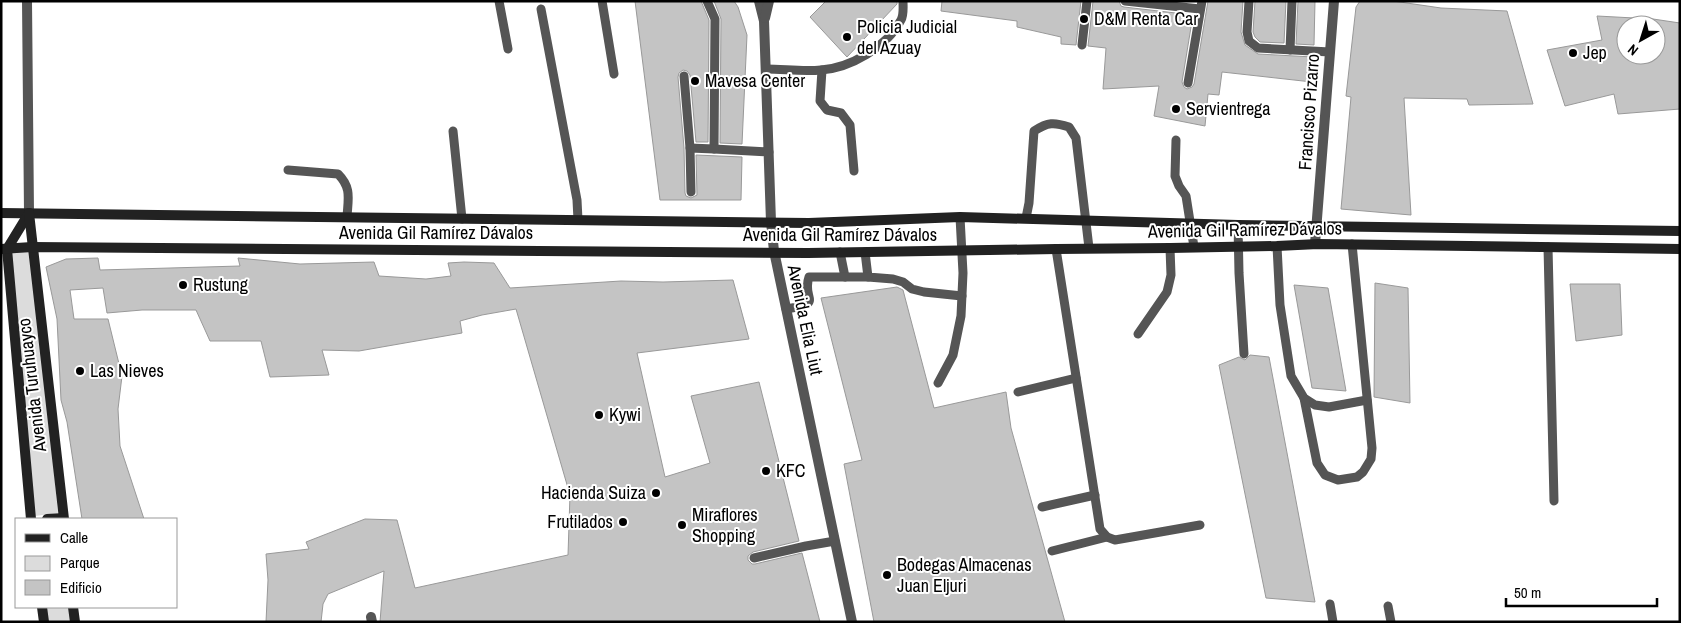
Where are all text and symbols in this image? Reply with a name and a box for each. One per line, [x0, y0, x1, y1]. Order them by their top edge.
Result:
place label: D&M Renta Car [1094, 6, 1198, 31]
marker: D&M Renta Car [1078, 13, 1090, 25]
place label: Policia Judicial del Azuay [857, 14, 957, 60]
north arrow [1616, 15, 1666, 65]
marker: Policia Judicial del Azuay [841, 31, 853, 43]
place label: Jep [1583, 40, 1607, 65]
text: N [1624, 40, 1642, 60]
marker: Jep [1567, 47, 1579, 59]
street label: Francisco Pizarro [1292, 53, 1325, 171]
place label: Mavesa Center [705, 68, 805, 93]
marker: Mavesa Center [689, 75, 701, 87]
place label: Servientrega [1186, 96, 1271, 121]
marker: Servientrega [1170, 103, 1182, 115]
street label: Avenida Gil Ramírez Dávalos [1147, 215, 1342, 244]
street label: Avenida Gil Ramírez Dávalos [338, 220, 533, 245]
street label: Avenida Gil Ramírez Dávalos [742, 222, 937, 247]
street label: Avenida Elia Liut [781, 261, 829, 377]
place label: Rustung [193, 272, 249, 297]
marker: Rustung [177, 279, 189, 291]
street label: Avenida Turuhuayco [11, 317, 52, 454]
place label: Las Nieves [90, 358, 164, 383]
marker: Las Nieves [74, 365, 86, 377]
place label: Kywi [609, 402, 641, 427]
marker: Kywi [593, 409, 605, 421]
place label: KFC [776, 458, 806, 483]
marker: KFC [760, 465, 772, 477]
place label: Hacienda Suiza [541, 480, 646, 505]
marker: Hacienda Suiza [650, 487, 662, 499]
place label: Miraflores Shopping [692, 502, 758, 548]
place label: Frutilados [547, 509, 613, 534]
marker: Frutilados [617, 516, 629, 528]
legend [15, 518, 178, 608]
marker: Miraflores Shopping [676, 519, 688, 531]
text: Calle [60, 527, 88, 548]
text: Parque [60, 552, 100, 573]
place label: Bodegas Almacenas Juan Eljuri [897, 552, 1032, 598]
marker: Bodegas Almacenas Juan Eljuri [881, 569, 893, 581]
scale bar [1506, 576, 1657, 608]
text: Edificio [60, 577, 102, 598]
text: 50 m [1514, 582, 1541, 603]

